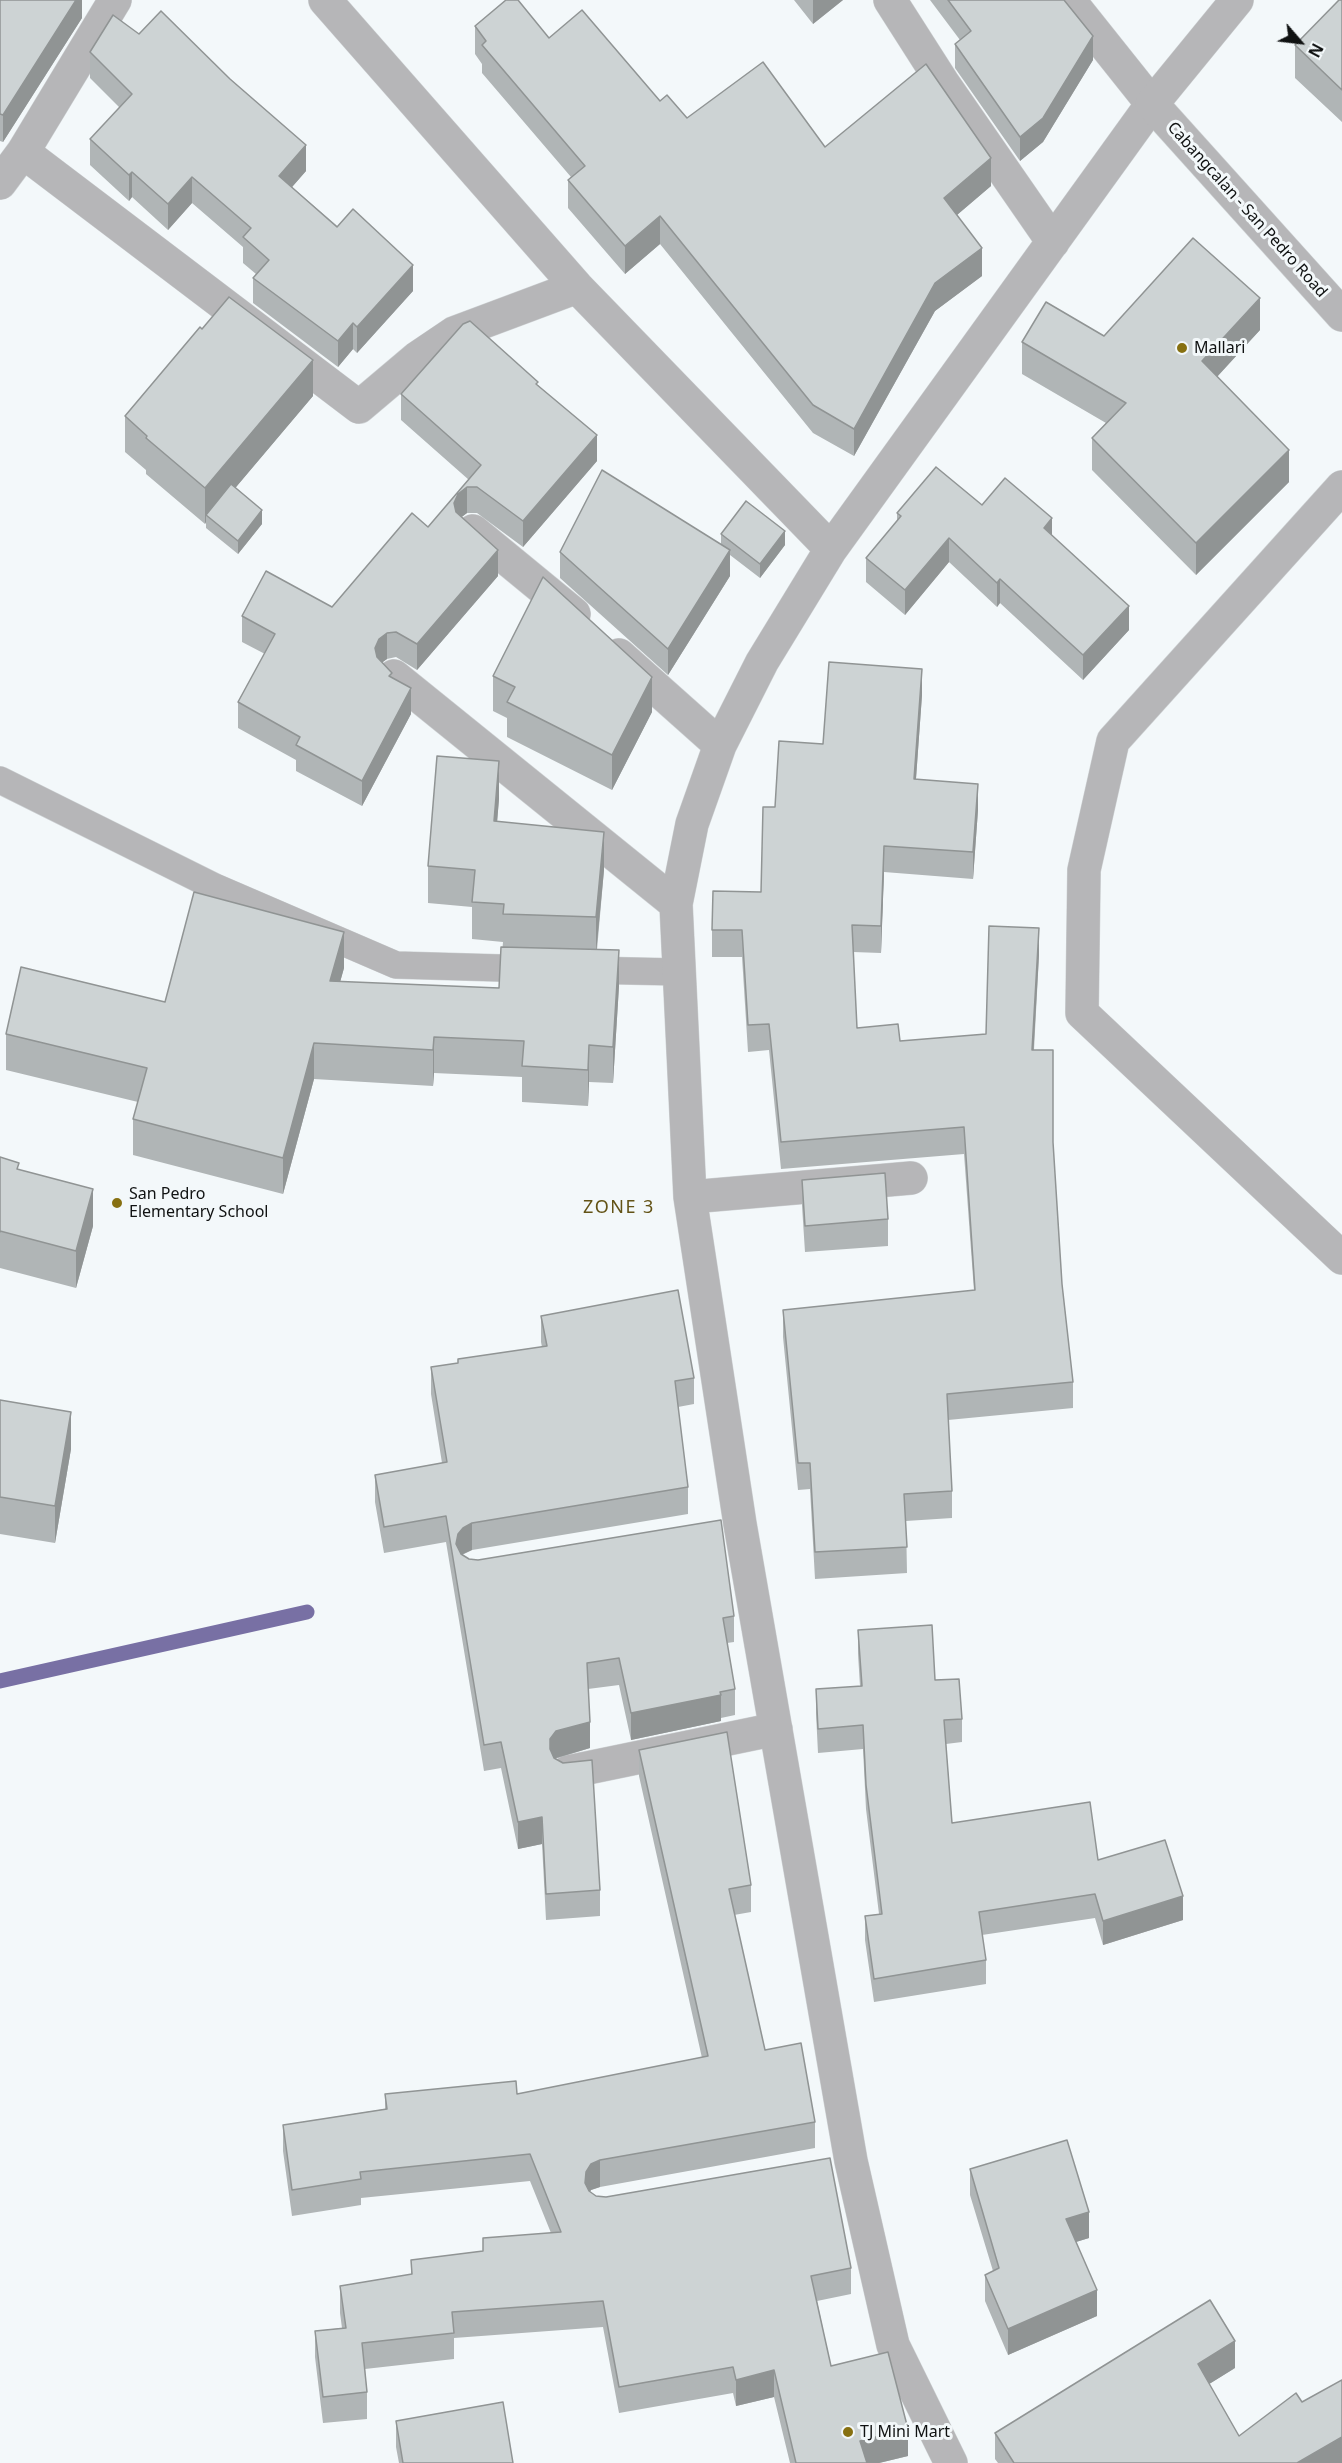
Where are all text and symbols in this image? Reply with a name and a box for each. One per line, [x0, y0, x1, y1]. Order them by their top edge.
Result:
north arrow [1270, 12, 1330, 72]
text: N [1303, 40, 1329, 61]
street label: Cabangcalan - San Pedro Road [1163, 118, 1331, 302]
place label: Mallari [1194, 338, 1245, 358]
marker: Mallari [1175, 341, 1189, 355]
place label: San Pedro Elementary School [129, 1184, 268, 1222]
marker: San Pedro Elementary School [110, 1196, 124, 1210]
district label: ZONE 3 [583, 1197, 655, 1219]
place label: TJ Mini Mart [860, 2422, 950, 2442]
marker: TJ Mini Mart [841, 2425, 855, 2439]

